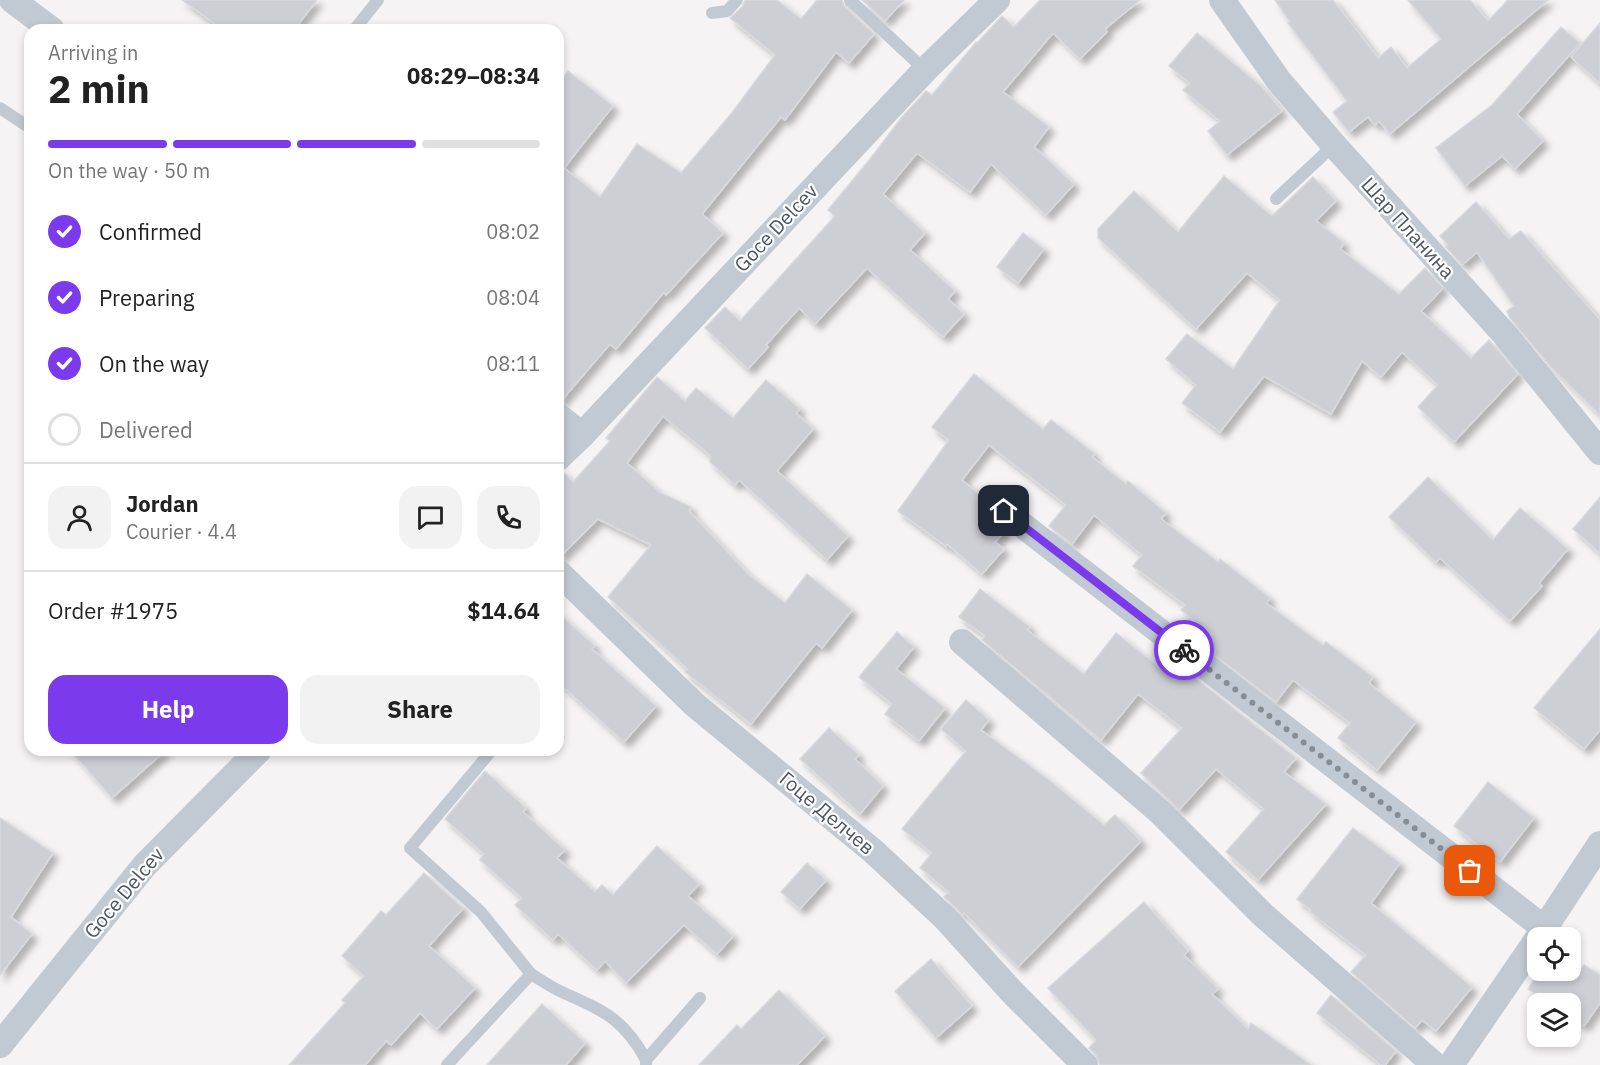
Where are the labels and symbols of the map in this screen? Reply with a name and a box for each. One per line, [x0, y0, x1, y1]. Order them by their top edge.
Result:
street label: Шар Планина [1356, 171, 1461, 284]
street label: Goce Delcev [728, 178, 824, 278]
pin [978, 485, 1029, 536]
courier [1154, 620, 1214, 680]
street label: Гоце Делчев [774, 765, 881, 860]
street label: Goce Delcev [78, 841, 170, 944]
pin [1444, 845, 1495, 896]

